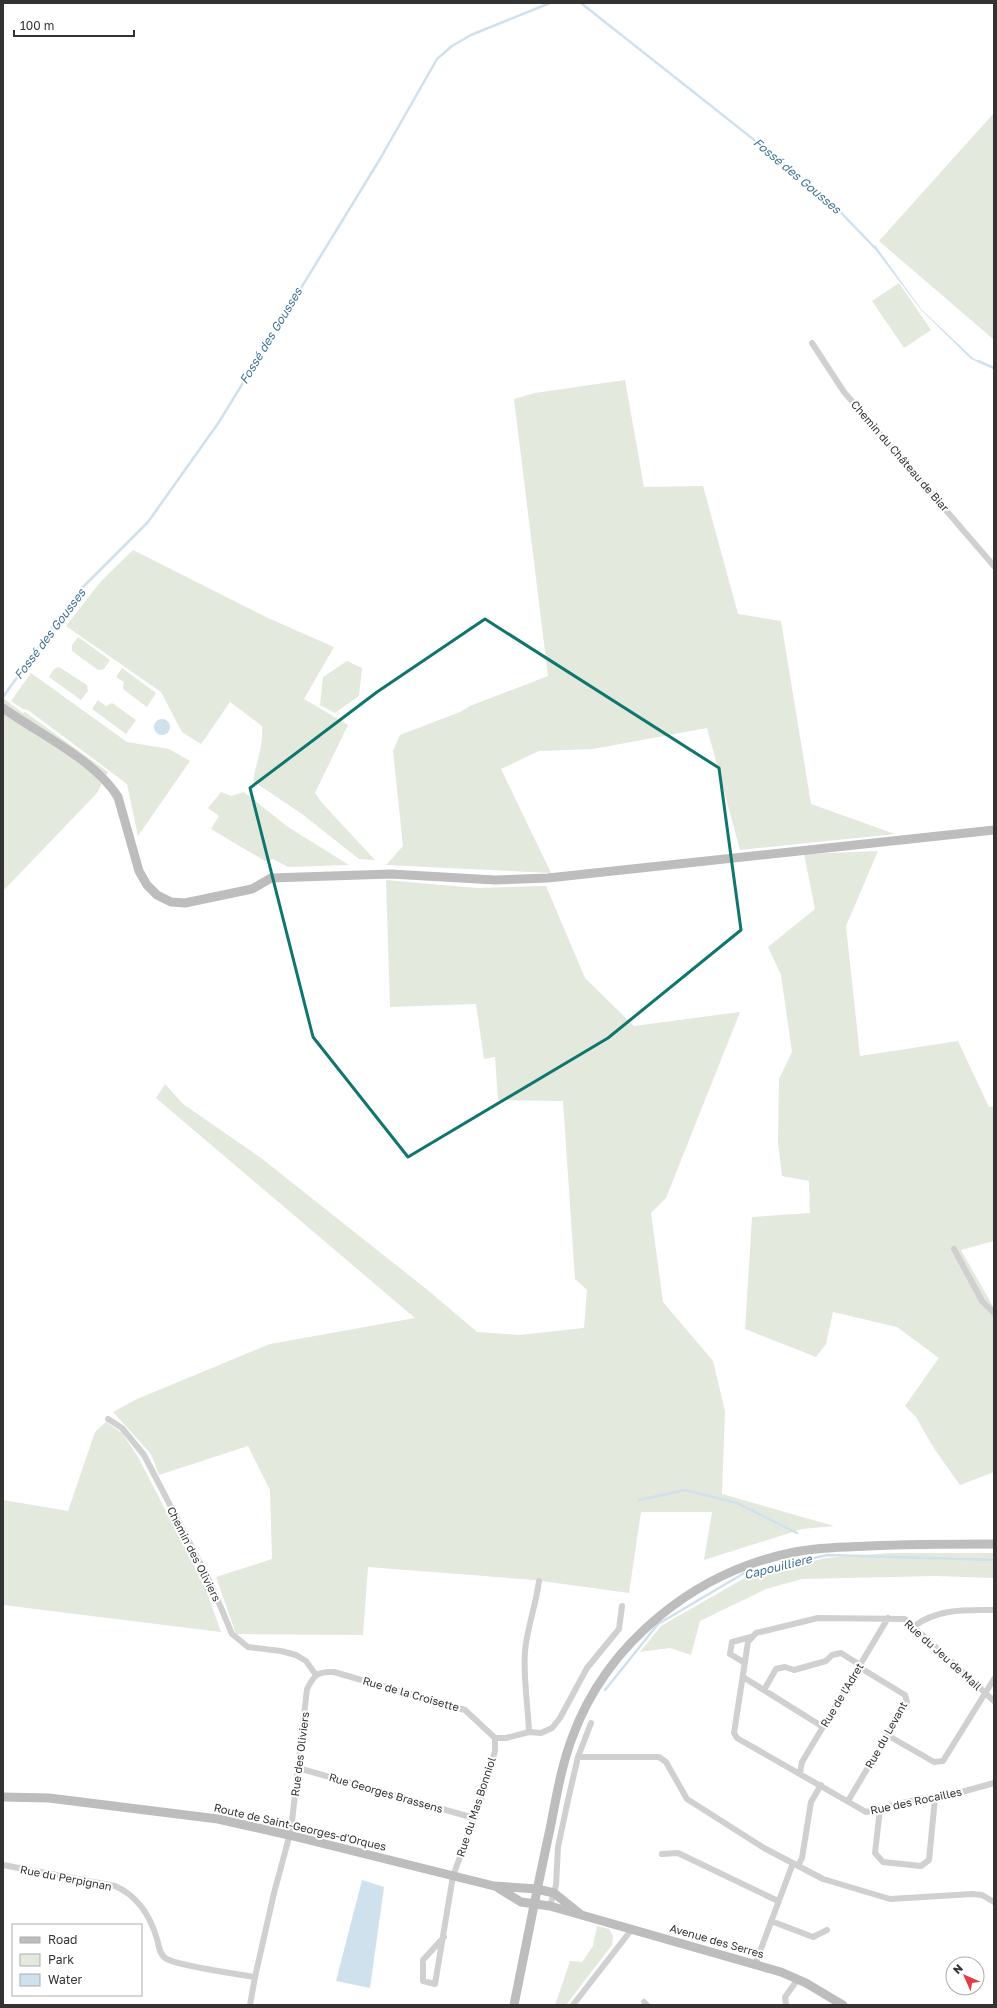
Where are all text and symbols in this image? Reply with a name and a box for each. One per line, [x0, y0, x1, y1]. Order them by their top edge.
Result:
scale bar [14, 12, 134, 38]
text: 100 m [20, 18, 54, 33]
water label: Fossé des Gousses [751, 135, 845, 217]
water label: Fossé des Gousses [236, 284, 306, 387]
street label: Chemin du Château de Biar [849, 398, 952, 514]
water label: Fossé des Gousses [11, 585, 89, 682]
street label: Chemin des Oliviers [165, 1504, 224, 1604]
water label: Capouilliere [742, 1551, 814, 1582]
street label: Rue du Jeu de Mail [902, 1617, 985, 1693]
street label: Rue de l'Adret [817, 1660, 866, 1729]
street label: Rue de la Croisette [361, 1674, 461, 1714]
street label: Rue du Levant [862, 1699, 909, 1771]
street label: Rue des Oliviers [288, 1711, 311, 1797]
street label: Rue du Mas Bonniol [453, 1755, 498, 1858]
street label: Rue Georges Brassens [328, 1770, 445, 1815]
street label: Rue des Rocailles [869, 1784, 963, 1817]
street label: Route de Saint-Georges-d'Orques [213, 1800, 388, 1853]
street label: Rue du Perpignan [19, 1862, 113, 1893]
street label: Avenue des Serres [669, 1921, 766, 1960]
legend [12, 1924, 142, 1996]
text: Road [48, 1932, 77, 1947]
text: Park [48, 1952, 74, 1967]
north arrow [945, 1956, 985, 1996]
text: N [950, 1961, 965, 1976]
text: Water [48, 1972, 82, 1987]

